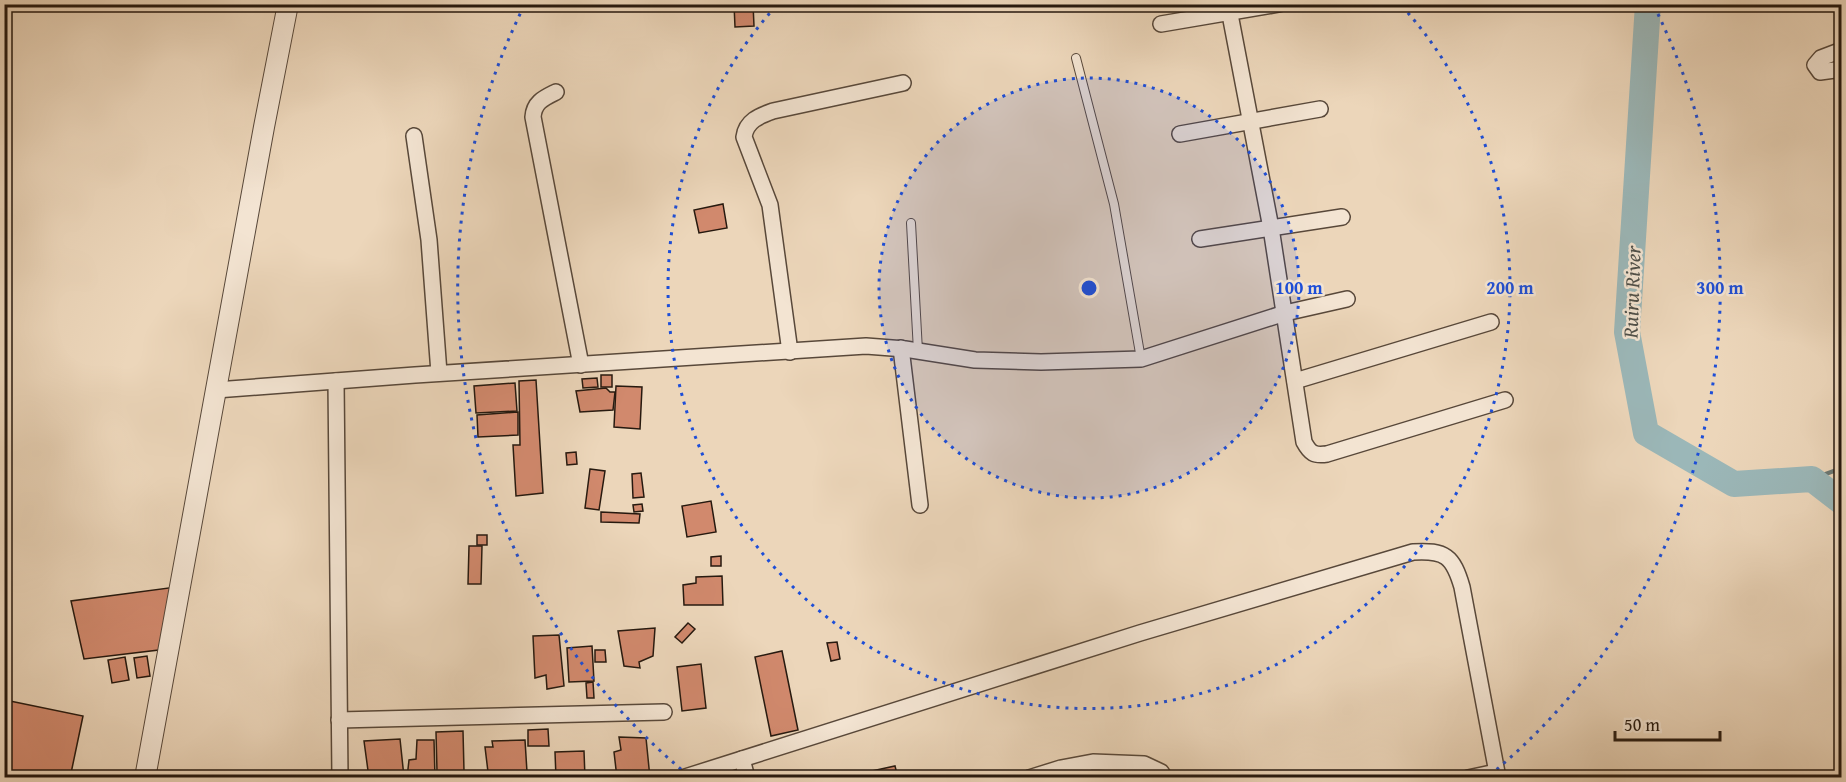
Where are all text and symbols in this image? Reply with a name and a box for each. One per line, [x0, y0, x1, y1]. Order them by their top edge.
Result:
water label: Ruiru River [1614, 244, 1649, 340]
text: 100 m [1275, 274, 1323, 301]
text: 200 m [1486, 274, 1534, 301]
text: 300 m [1696, 274, 1744, 301]
centre of rings [1079, 278, 1099, 298]
scale bar [1615, 704, 1720, 742]
text: 50 m [1624, 711, 1660, 738]

